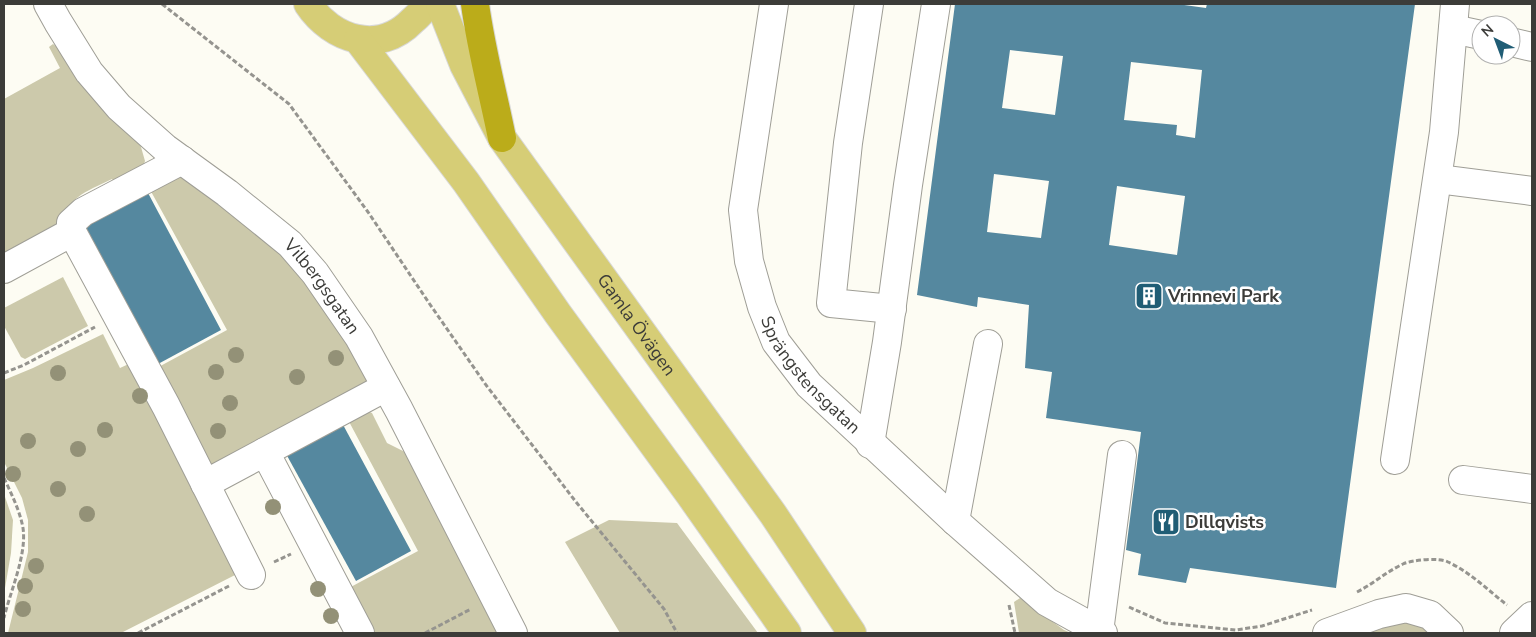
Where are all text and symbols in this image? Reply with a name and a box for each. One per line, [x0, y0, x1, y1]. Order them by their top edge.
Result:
north arrow [1471, 15, 1521, 65]
text: N [1477, 20, 1498, 41]
street label: Vilbergsgatan [278, 233, 366, 339]
street label: Gamla Övägen [592, 269, 682, 381]
building icon: Vrinnevi Park [1134, 281, 1164, 311]
place label: Vrinnevi Park [1167, 284, 1279, 308]
street label: Sprängstensgatan [755, 312, 866, 439]
restaurant icon: Dillqvists [1151, 507, 1181, 537]
place label: Dillqvists [1185, 510, 1264, 534]

